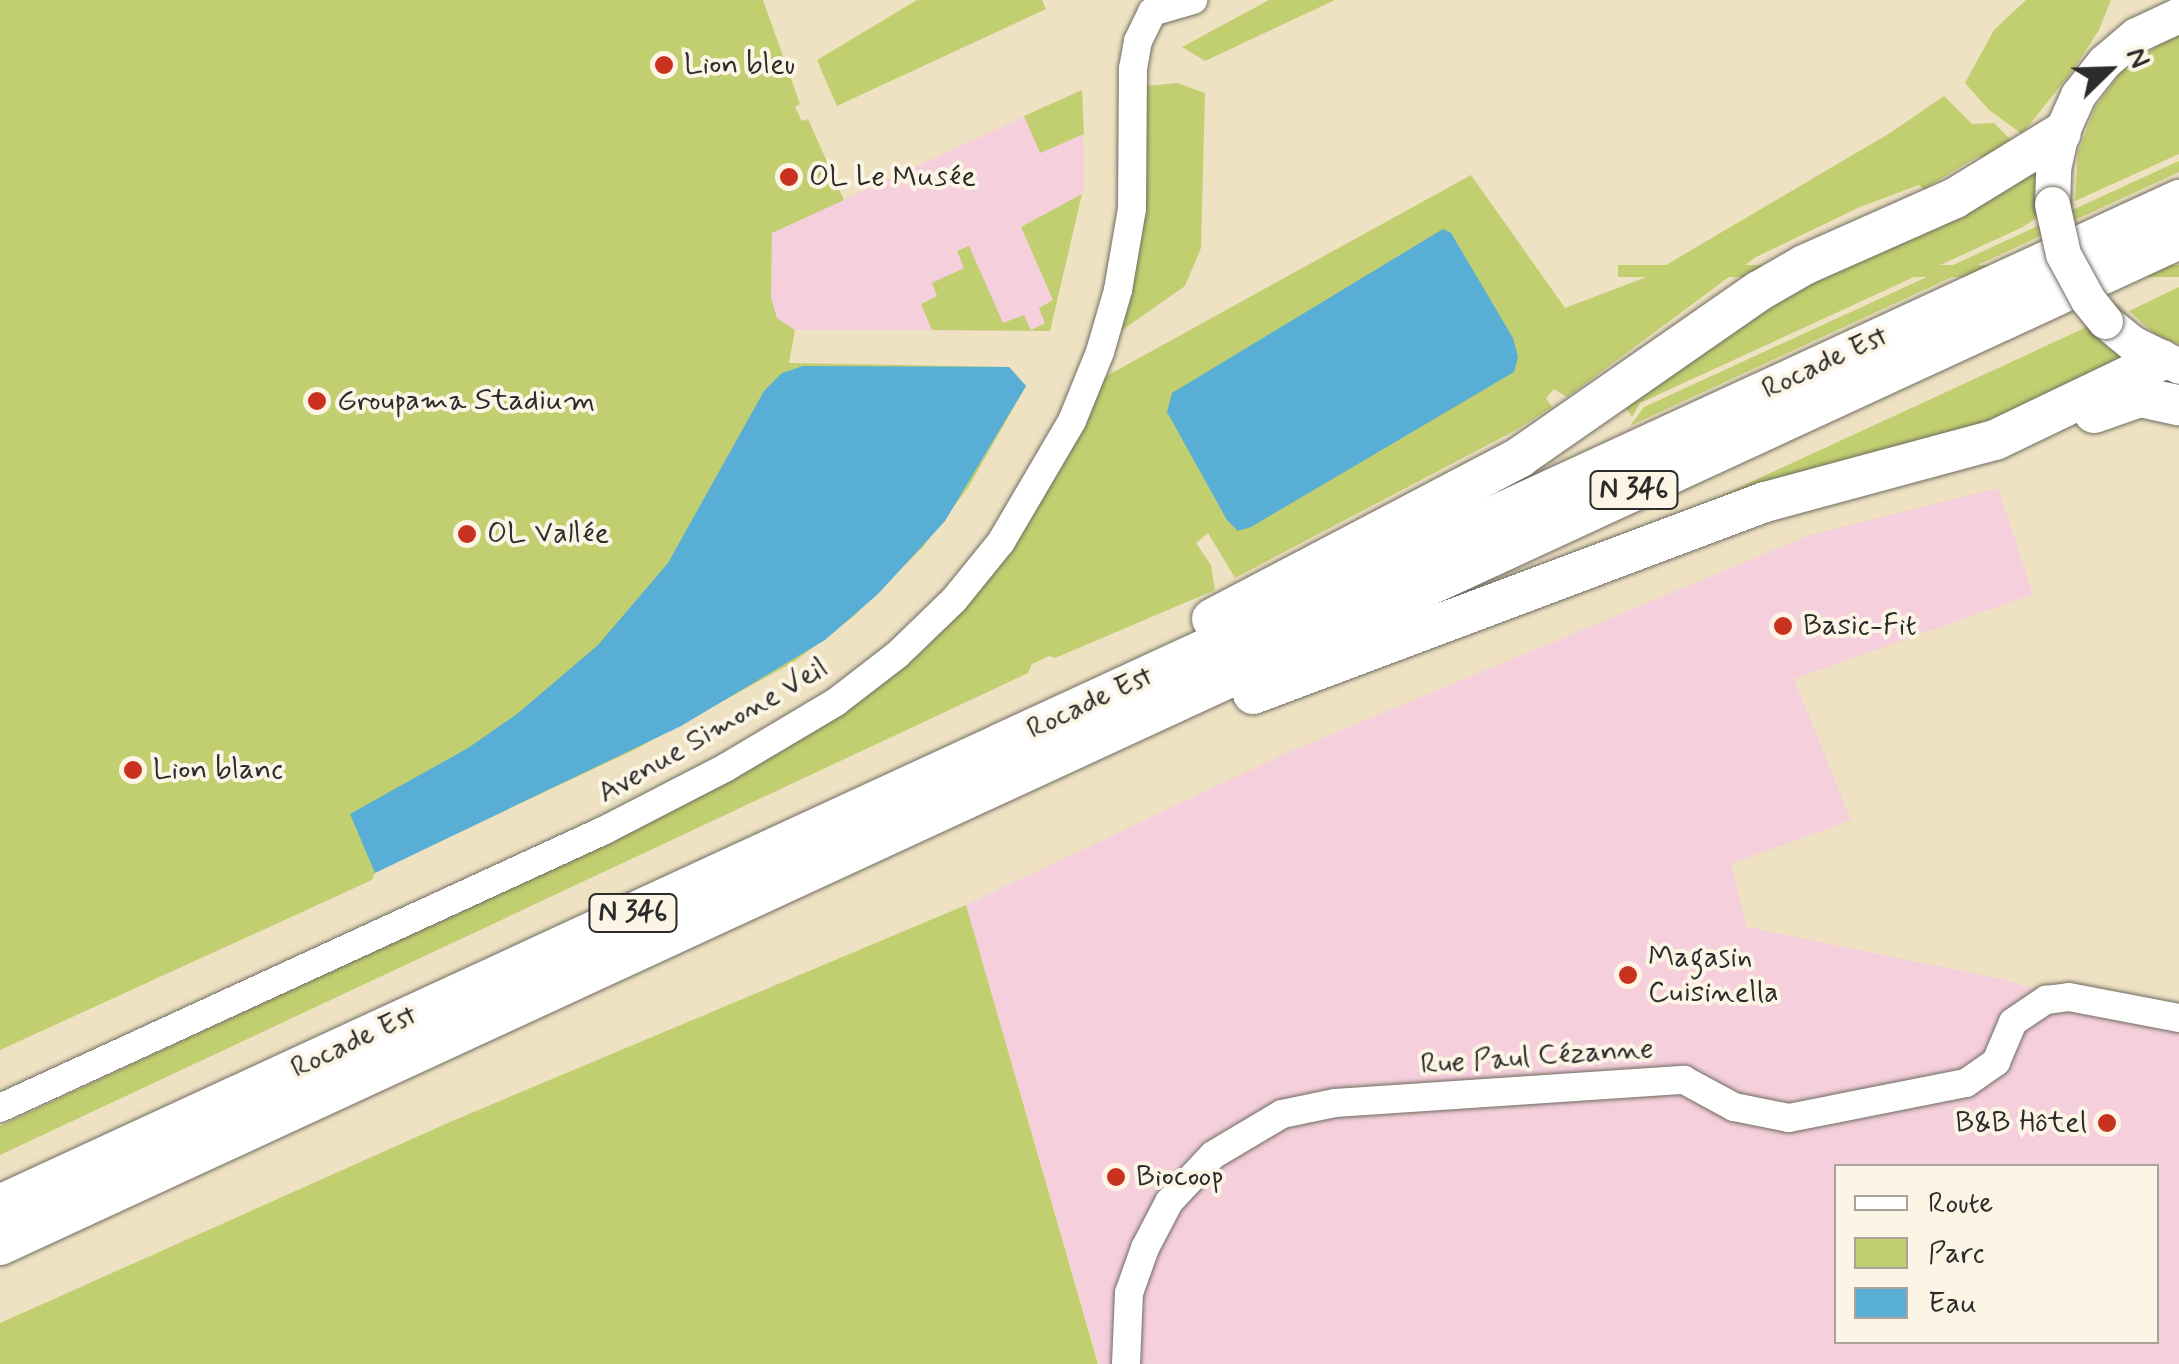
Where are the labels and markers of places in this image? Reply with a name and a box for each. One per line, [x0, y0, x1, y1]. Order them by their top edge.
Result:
place label: Lion bleu [684, 47, 794, 83]
marker: Lion bleu [653, 54, 675, 76]
place label: OL Le Musée [809, 159, 979, 195]
marker: OL Le Musée [778, 166, 800, 188]
place label: Groupama Stadium [337, 383, 580, 419]
marker: Groupama Stadium [306, 390, 328, 412]
place label: OL Vallée [487, 516, 609, 552]
marker: OL Vallée [456, 523, 478, 545]
place label: Basic-Fit [1803, 608, 1917, 644]
marker: Basic-Fit [1772, 615, 1794, 637]
place label: Lion blanc [153, 752, 288, 788]
marker: Lion blanc [122, 759, 144, 781]
place label: Magasin Cuisinella [1648, 940, 1779, 1010]
marker: Magasin Cuisinella [1617, 964, 1639, 986]
place label: B&B Hôtel [1952, 1105, 2087, 1141]
marker: B&B Hôtel [2096, 1112, 2118, 1134]
place label: Biocoop [1136, 1159, 1223, 1195]
marker: Biocoop [1105, 1166, 1127, 1188]

